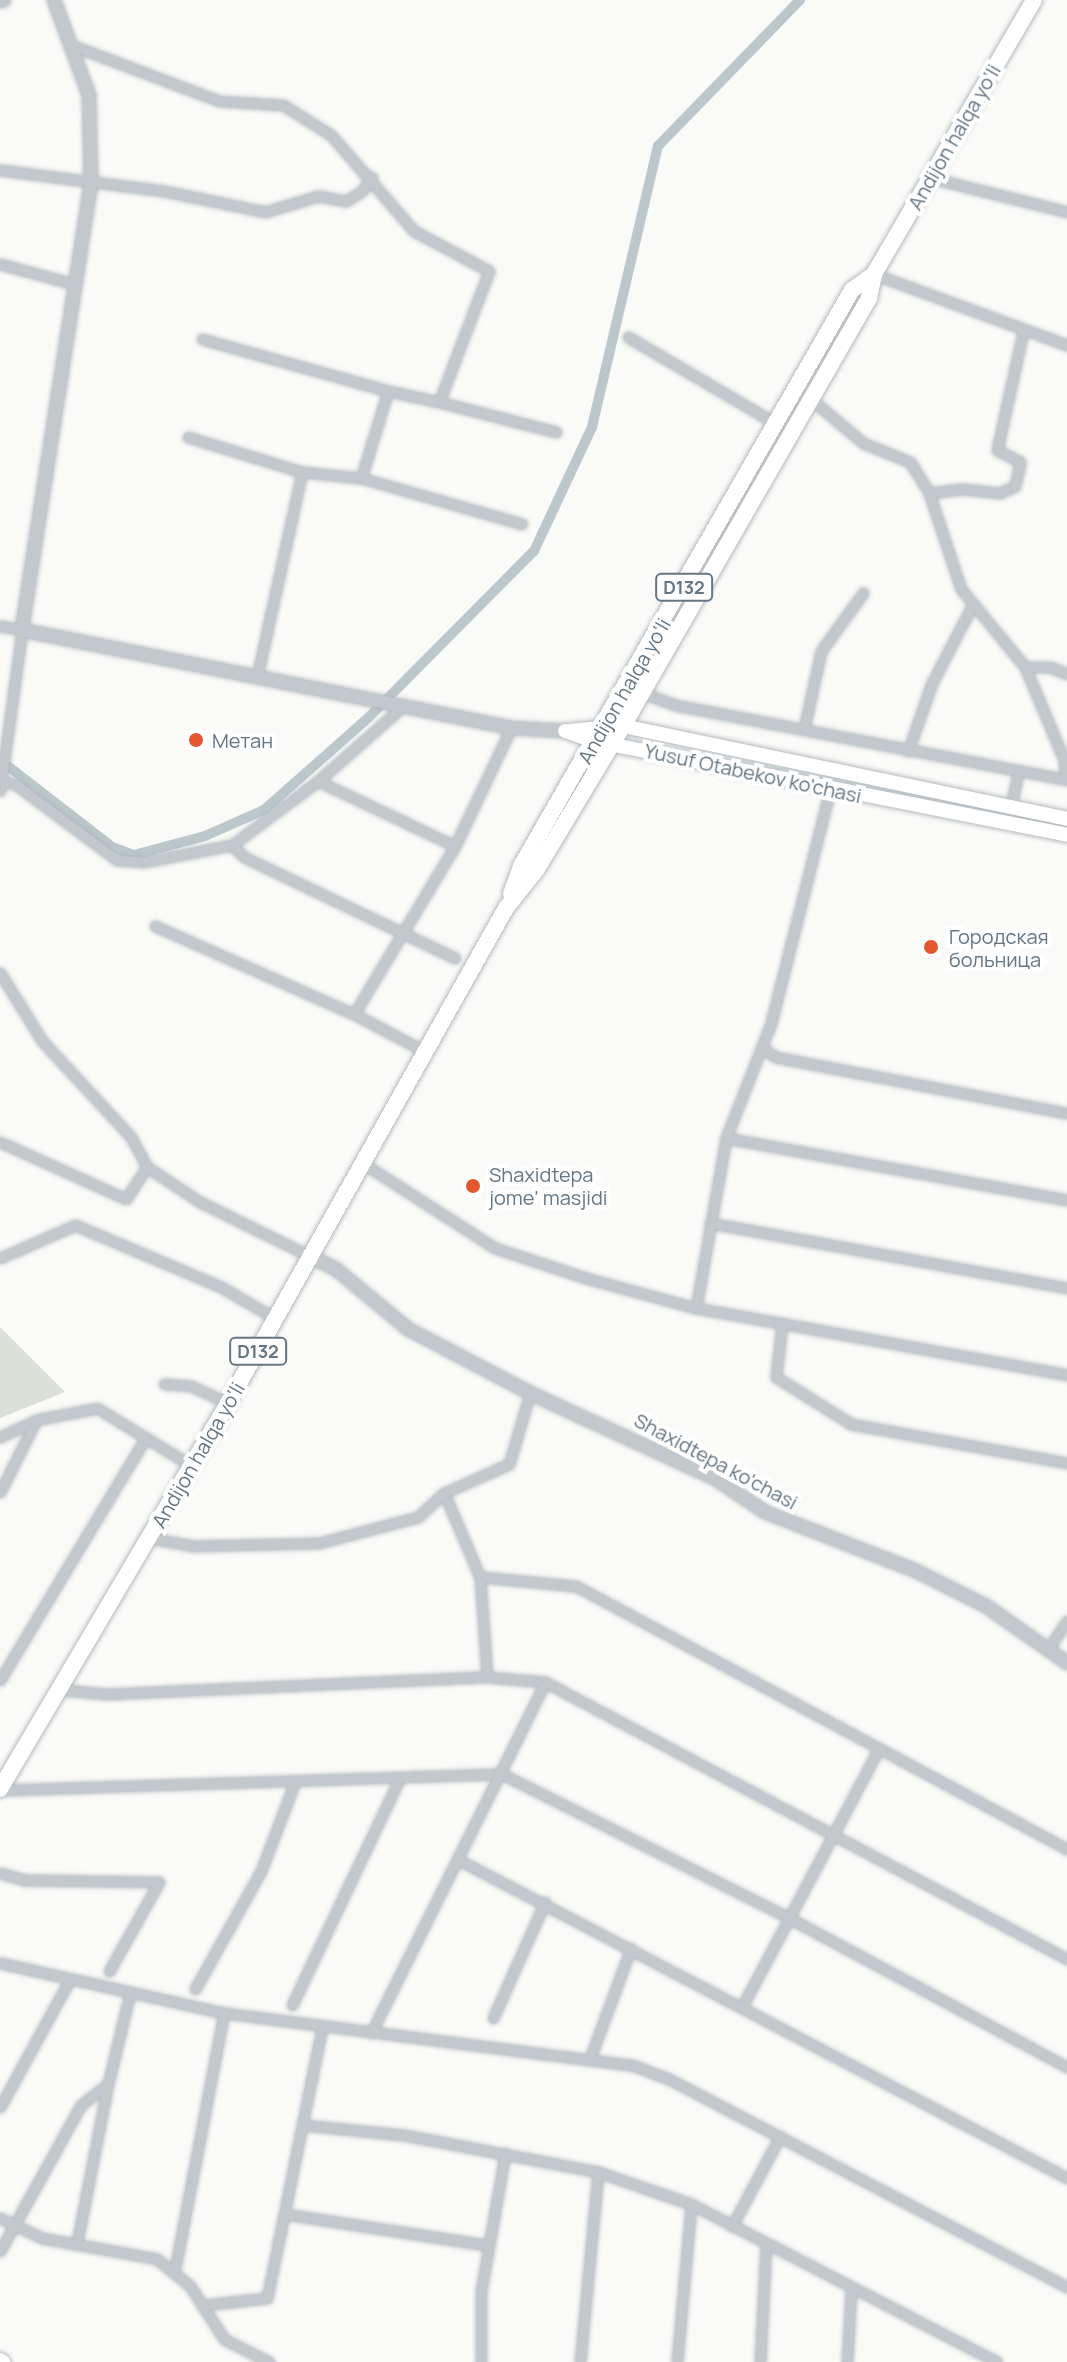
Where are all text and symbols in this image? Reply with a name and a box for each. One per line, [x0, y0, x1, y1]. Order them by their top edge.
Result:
street label: Andijon halqa yo‘li [903, 60, 1005, 214]
road number: D132 [654, 573, 714, 601]
street label: Andijon halqa yo‘li [573, 614, 675, 768]
place label: Метан [212, 728, 273, 752]
marker: Метан [187, 731, 205, 749]
street label: Yusuf Otabekov ko'chasi [642, 738, 864, 808]
place label: Городская больница [949, 924, 1049, 971]
marker: Городская больница [920, 936, 942, 958]
place label: Shaxidtepa jome' masjidi [489, 1162, 607, 1209]
marker: Shaxidtepa jome' masjidi [464, 1177, 482, 1195]
road number: D132 [228, 1337, 288, 1365]
street label: Andijon halqa yo‘li [147, 1378, 249, 1532]
street label: Shaxidtepa ko'chasi [630, 1408, 802, 1514]

